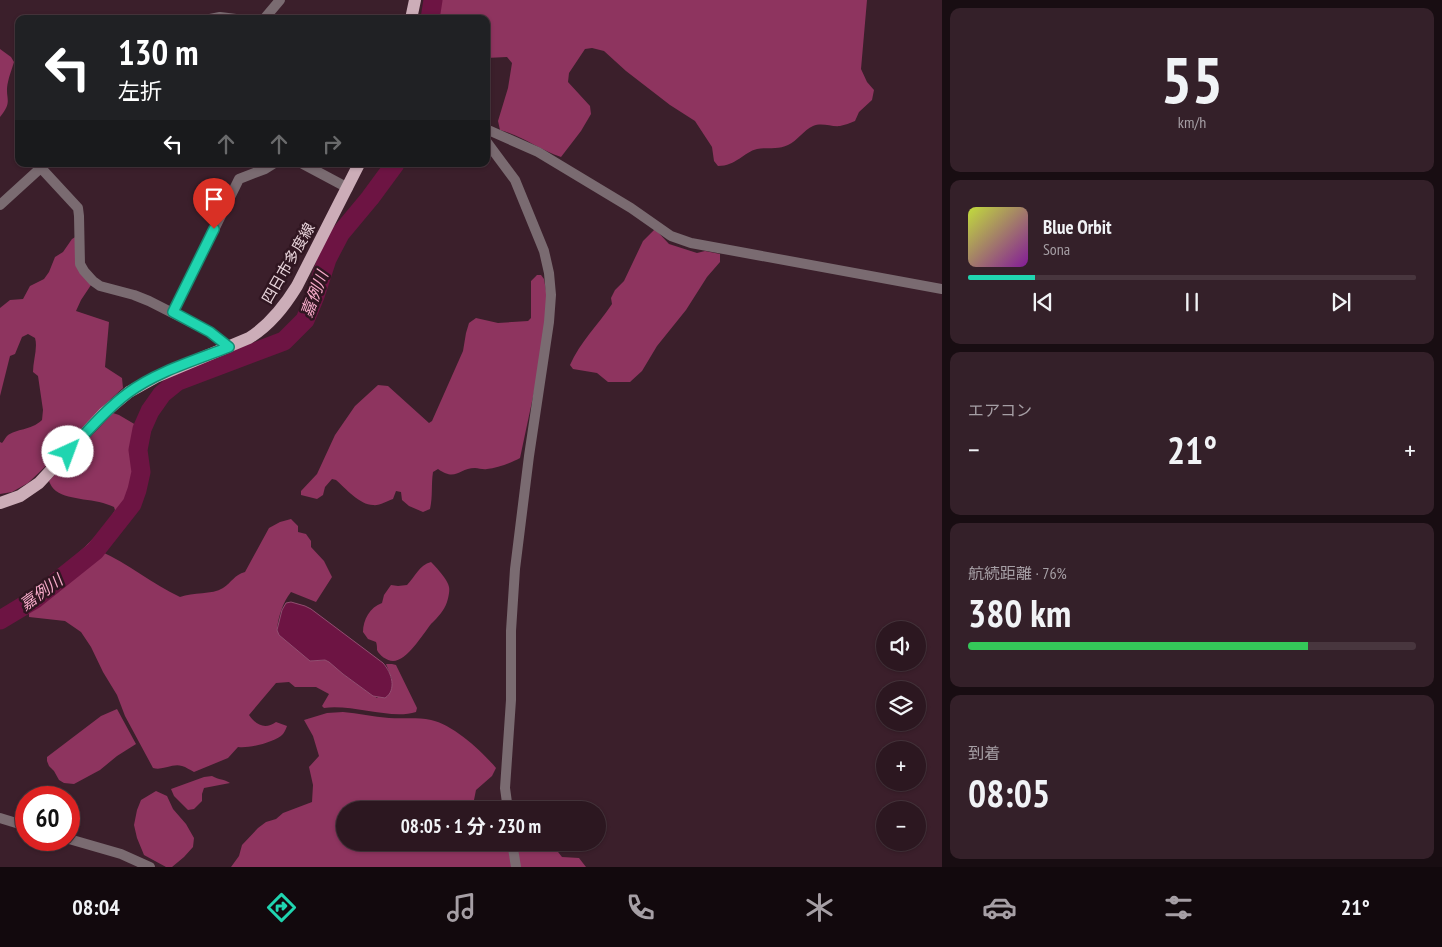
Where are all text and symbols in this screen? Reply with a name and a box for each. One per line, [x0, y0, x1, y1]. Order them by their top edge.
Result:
text: 130 m [118, 29, 199, 75]
icon: left [35, 35, 100, 100]
text: 55 [1161, 37, 1223, 121]
text: 左折 [118, 77, 162, 105]
text: km/h [1178, 112, 1206, 132]
icon: left [159, 130, 187, 158]
icon: ahead [212, 130, 240, 158]
icon: ahead [265, 130, 293, 158]
icon: right [318, 130, 346, 158]
pin [193, 178, 235, 229]
icon: arrive [200, 185, 228, 213]
text: Blue Orbit [1043, 215, 1112, 239]
street label: 四日市多度線 [257, 219, 319, 307]
text: Sona [1043, 239, 1070, 259]
water label: 嘉例川 [296, 266, 333, 320]
icon: previous [1029, 288, 1057, 316]
icon: pause [1178, 288, 1206, 316]
icon: next [1327, 288, 1355, 316]
text: エアコン [968, 400, 1032, 420]
position arrow [41, 425, 93, 477]
text: 21° [1167, 425, 1217, 474]
text: − [968, 431, 980, 468]
text: + [1404, 431, 1416, 468]
text: 航続距離 · 76% [968, 563, 1067, 583]
water label: 嘉例川 [16, 569, 68, 614]
text: 380 km [968, 588, 1071, 637]
map controls [876, 621, 926, 851]
button: sound [876, 621, 926, 671]
button: layers [876, 681, 926, 731]
button: + [876, 741, 926, 791]
text: 到着 [968, 743, 1000, 763]
text: 08:05 [968, 768, 1050, 817]
speed limit sign: 60 [15, 786, 80, 851]
button: − [876, 801, 926, 851]
text: 08:05 · 1 分 · 230 m [401, 814, 541, 838]
icon: directions [264, 890, 299, 925]
icon: music [444, 890, 479, 925]
icon: phone [623, 890, 658, 925]
icon: climate [802, 890, 837, 925]
icon: car [982, 890, 1017, 925]
icon: filters [1161, 890, 1196, 925]
text: 08:04 [72, 893, 120, 921]
text: 21° [1341, 893, 1370, 921]

